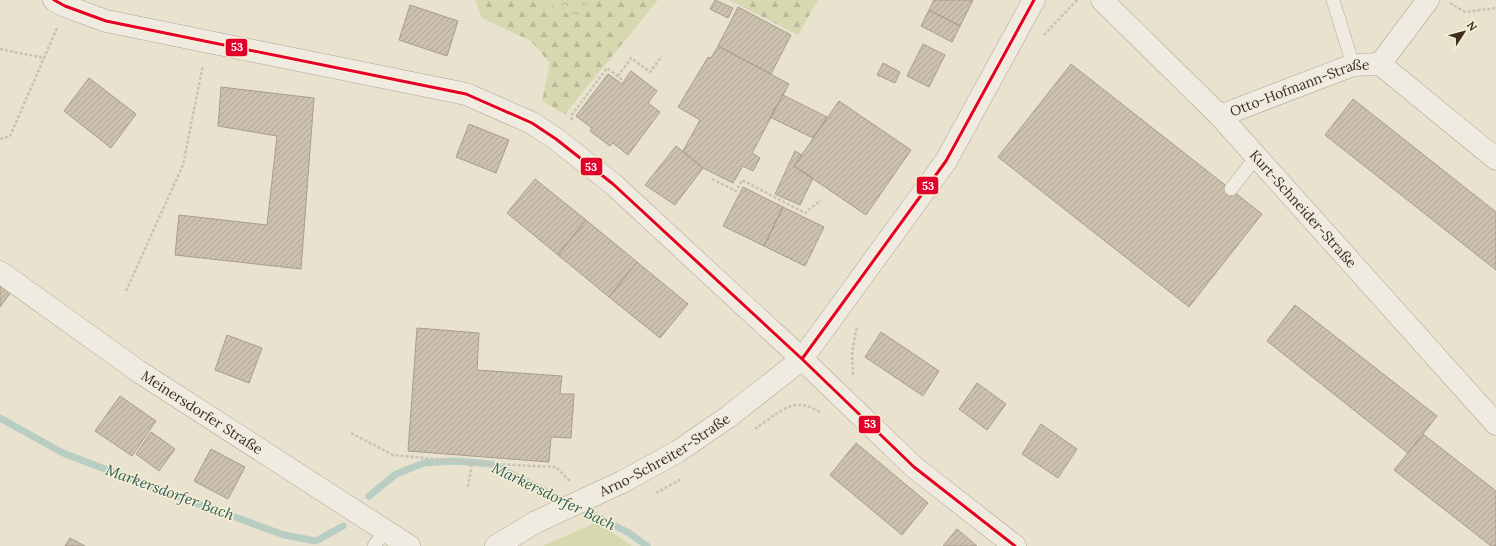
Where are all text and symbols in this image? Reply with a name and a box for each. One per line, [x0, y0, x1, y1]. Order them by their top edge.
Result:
north arrow [1444, 12, 1484, 52]
text: N [1464, 19, 1481, 34]
line badge: 53 [225, 38, 248, 57]
text: 53 [231, 40, 243, 54]
street label: Otto-Hofmann-Straße [1227, 55, 1370, 120]
street label: Kurt-Schneider-Straße [1246, 146, 1361, 272]
line badge: 53 [580, 157, 603, 176]
text: 53 [585, 160, 597, 174]
line badge: 53 [916, 176, 939, 195]
text: 53 [922, 179, 934, 193]
street label: Meinersdorfer Straße [138, 366, 267, 458]
street label: Arno-Schreiter-Straße [596, 409, 734, 501]
line badge: 53 [858, 415, 881, 434]
text: 53 [864, 417, 876, 431]
water label: Markersdorfer Bach [489, 458, 619, 534]
water label: Markersdorfer Bach [103, 460, 237, 524]

